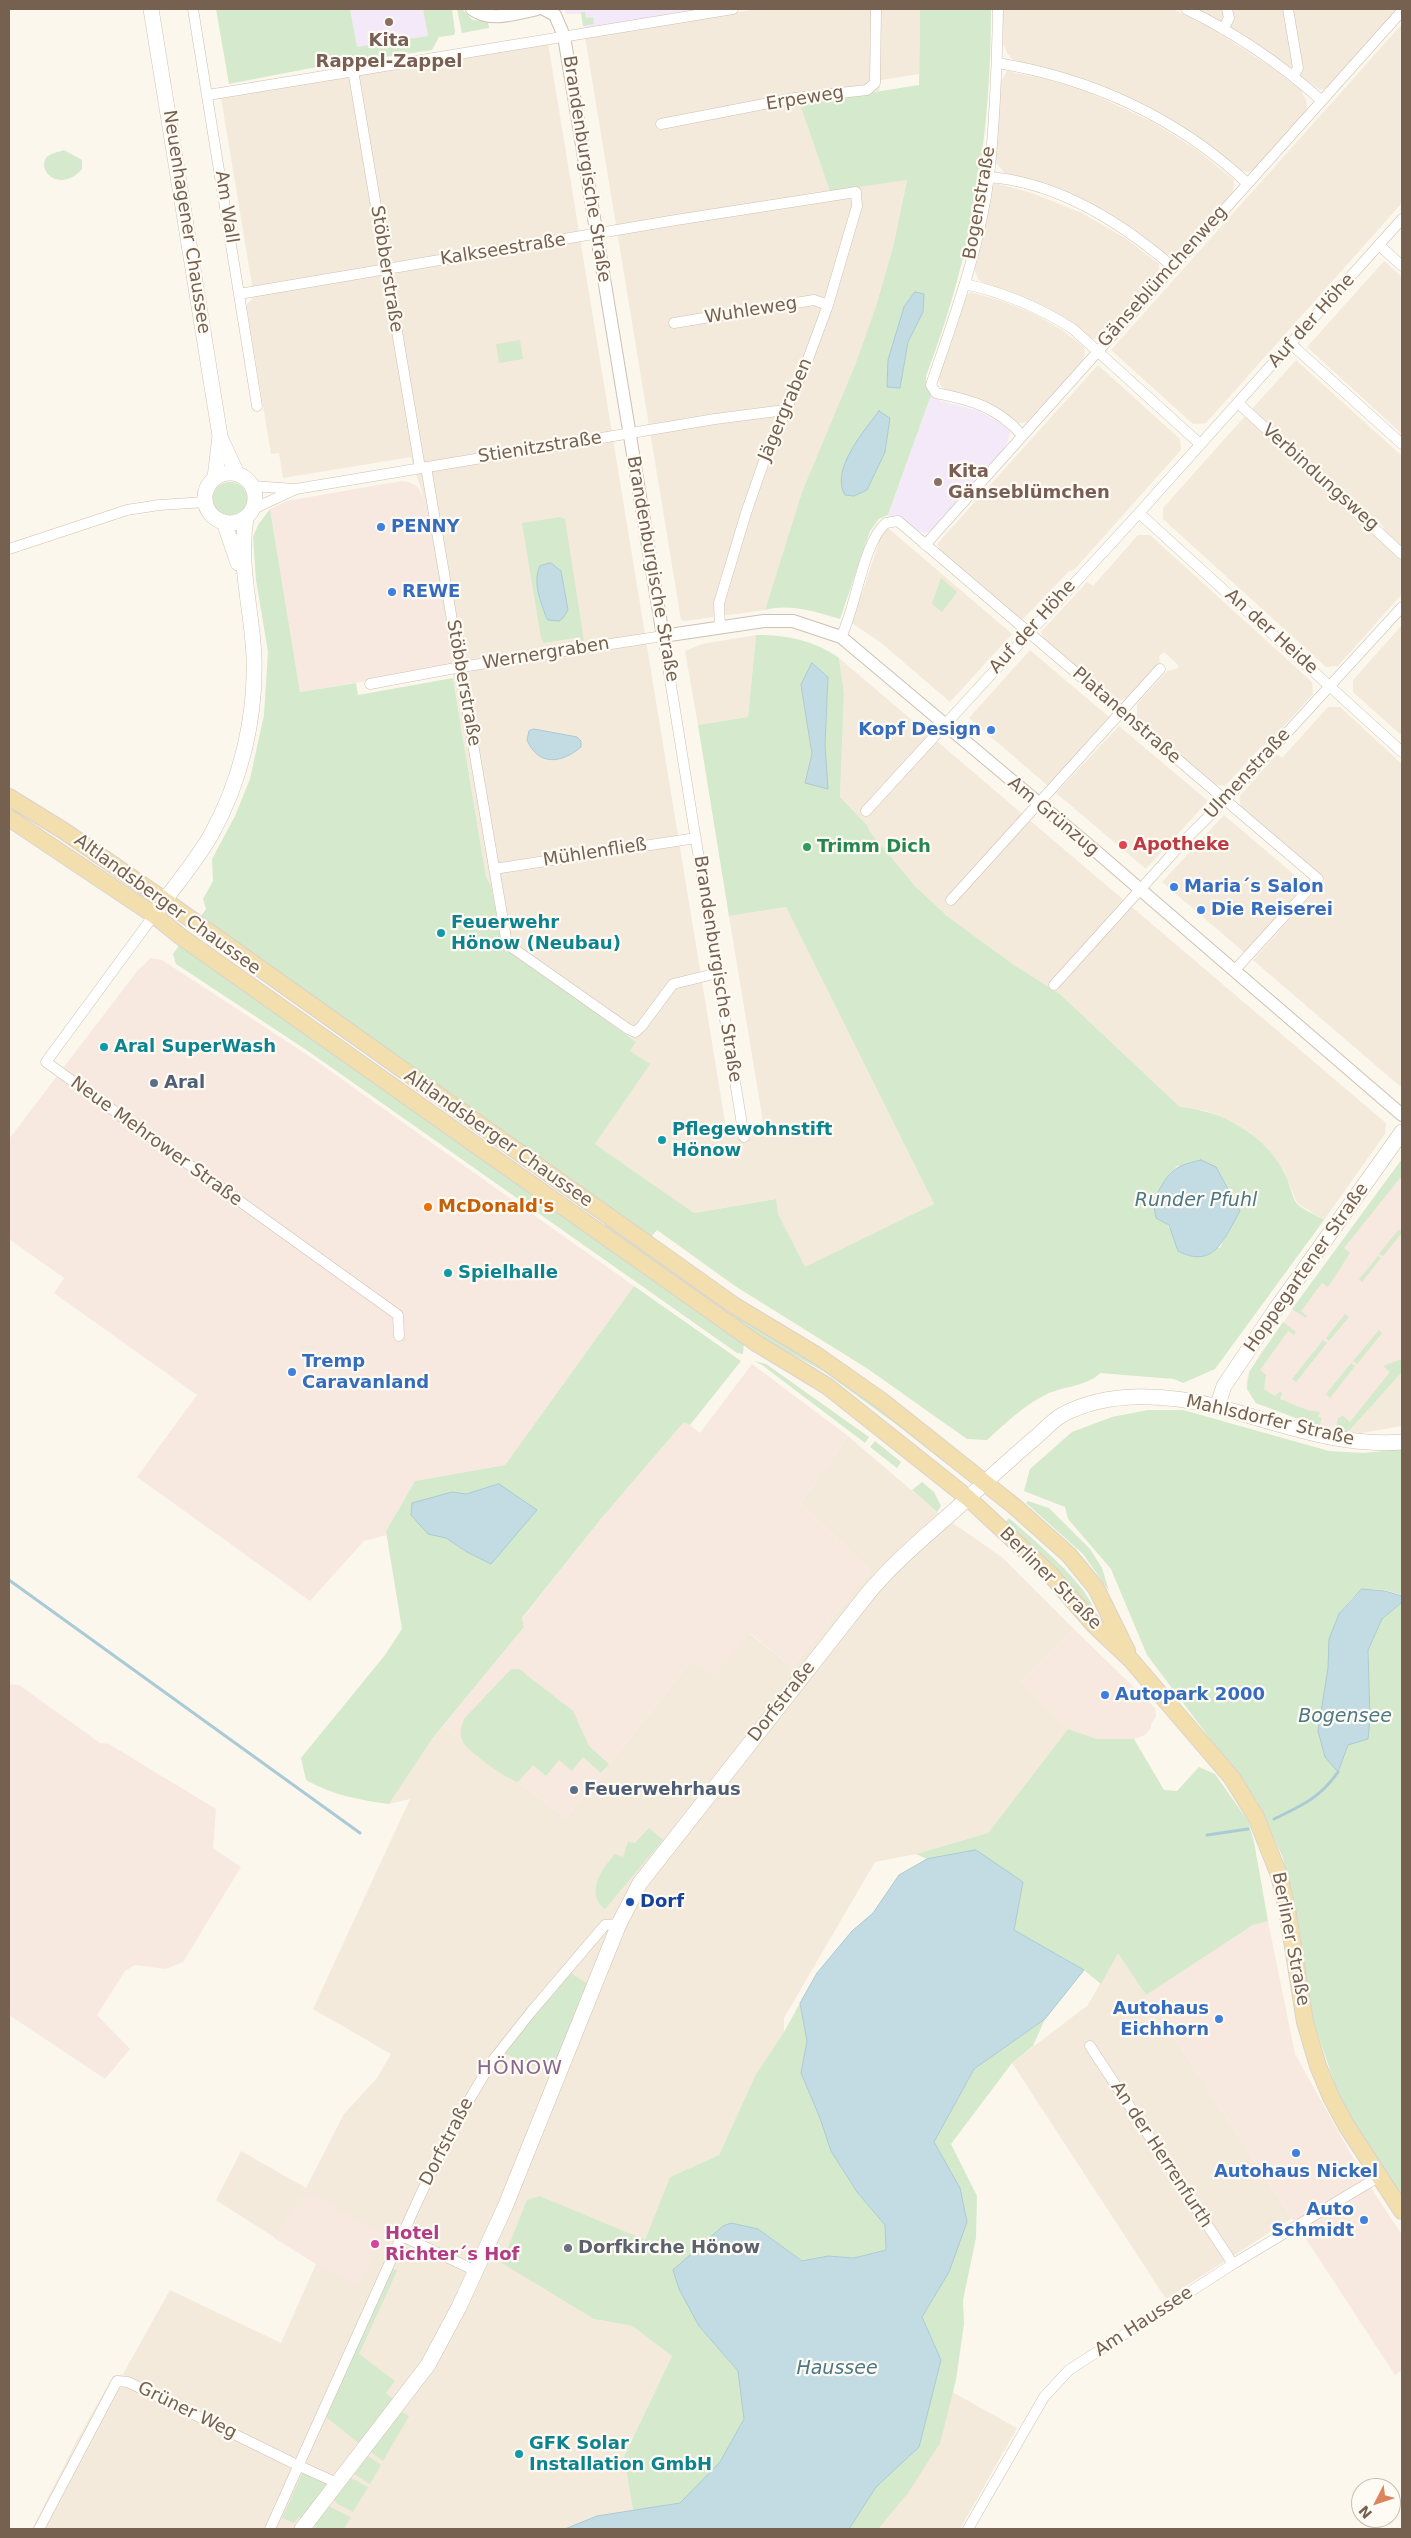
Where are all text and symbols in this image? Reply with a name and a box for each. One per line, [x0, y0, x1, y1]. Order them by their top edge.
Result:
marker: Kita Rappel-Zappel [383, 16, 395, 28]
place label: Kita Rappel-Zappel [316, 30, 462, 72]
street label: Brandenburgische Straße [557, 54, 615, 284]
street label: Erpeweg [765, 82, 845, 116]
street label: Neuenhagener Chaussee [158, 109, 214, 335]
street label: Bogenstraße [959, 145, 1001, 261]
street label: Am Wall [210, 169, 242, 245]
street label: Gänseblümchenweg [1094, 202, 1232, 352]
street label: Stöbberstraße [365, 204, 407, 334]
street label: Kalkseestraße [439, 229, 567, 271]
street label: Auf der Höhe [1264, 270, 1360, 372]
street label: Wuhleweg [703, 293, 799, 329]
street label: Jägergraben [755, 355, 817, 465]
street label: Verbindungsweg [1257, 420, 1383, 536]
street label: Stienitzstraße [477, 428, 603, 468]
street label: Brandenburgische Straße [621, 454, 683, 684]
place label: Kita Gänseblümchen [948, 461, 1110, 504]
marker: Kita Gänseblümchen [932, 476, 944, 488]
place label: PENNY [391, 516, 460, 538]
marker: PENNY [375, 521, 387, 533]
street label: Auf der Höhe [985, 576, 1081, 678]
place label: REWE [402, 581, 460, 603]
street label: An der Heide [1220, 585, 1322, 679]
marker: REWE [386, 586, 398, 598]
street label: Stöbberstraße [441, 618, 485, 748]
street label: Wernergraben [481, 633, 611, 675]
street label: Platanenstraße [1068, 663, 1184, 769]
place label: Kopf Design [858, 719, 981, 741]
marker: Kopf Design [985, 724, 997, 736]
street label: Ulmenstraße [1201, 724, 1295, 824]
street label: Am Grünzug [1003, 773, 1103, 861]
street label: Altlandsberger Chaussee [70, 830, 264, 980]
street label: Mühlenfließ [542, 834, 648, 872]
place label: Apotheke [1133, 834, 1230, 856]
place label: Trimm Dich [817, 836, 931, 858]
marker: Apotheke [1117, 839, 1129, 851]
marker: Trimm Dich [801, 841, 813, 853]
street label: Brandenburgische Straße [688, 854, 746, 1084]
place label: Maria´s Salon [1184, 876, 1324, 898]
marker: Maria´s Salon [1168, 881, 1180, 893]
place label: Die Reiserei [1211, 899, 1333, 921]
marker: Die Reiserei [1195, 904, 1207, 916]
place label: Feuerwehr Hönow (Neubau) [451, 912, 621, 954]
marker: Feuerwehr Hönow (Neubau) [435, 927, 447, 939]
place label: Aral SuperWash [114, 1036, 276, 1058]
marker: Aral SuperWash [98, 1041, 110, 1053]
street label: Altlandsberger Chaussee [400, 1066, 596, 1212]
street label: Neue Mehrower Straße [66, 1072, 246, 1212]
place label: Aral [164, 1072, 205, 1094]
marker: Aral [148, 1077, 160, 1089]
place label: Pflegewohnstift Hönow [672, 1119, 832, 1162]
marker: Pflegewohnstift Hönow [656, 1134, 668, 1146]
street label: Hoppegartener Straße [1240, 1179, 1374, 1357]
water label: Runder Pfuhl [1135, 1190, 1257, 1212]
place label: McDonald's [438, 1196, 554, 1218]
marker: McDonald's [422, 1201, 434, 1213]
place label: Spielhalle [458, 1262, 558, 1284]
marker: Spielhalle [442, 1267, 454, 1279]
place label: Tremp Caravanland [302, 1351, 429, 1394]
marker: Tremp Caravanland [286, 1366, 298, 1378]
street label: Mahlsdorfer Straße [1184, 1391, 1356, 1451]
street label: Berliner Straße [994, 1523, 1106, 1635]
street label: Dorfstraße [744, 1658, 820, 1746]
place label: Autopark 2000 [1115, 1684, 1265, 1706]
marker: Autopark 2000 [1099, 1689, 1111, 1701]
water label: Bogensee [1298, 1706, 1392, 1728]
place label: Feuerwehrhaus [584, 1779, 741, 1801]
marker: Feuerwehrhaus [568, 1784, 580, 1796]
street label: Berliner Straße [1266, 1870, 1314, 2008]
place label: Dorf [640, 1891, 684, 1913]
marker: Dorf [624, 1896, 636, 1908]
place label: Autohaus Eichhorn [1113, 1998, 1209, 2040]
marker: Autohaus Eichhorn [1213, 2013, 1225, 2025]
district label: HÖNOW [476, 2057, 564, 2081]
street label: An der Herrenfurth [1106, 2078, 1216, 2232]
street label: Dorfstraße [416, 2094, 478, 2190]
marker: Autohaus Nickel [1290, 2147, 1302, 2159]
place label: Autohaus Nickel [1214, 2161, 1378, 2183]
place label: Auto Schmidt [1271, 2199, 1354, 2242]
marker: Auto Schmidt [1358, 2214, 1370, 2226]
place label: Hotel Richter´s Hof [385, 2223, 519, 2266]
place label: Dorfkirche Hönow [578, 2237, 760, 2259]
marker: Hotel Richter´s Hof [369, 2238, 381, 2250]
marker: Dorfkirche Hönow [562, 2242, 574, 2254]
street label: Am Haussee [1091, 2282, 1197, 2362]
water label: Haussee [796, 2358, 878, 2380]
street label: Grüner Weg [134, 2378, 240, 2444]
place label: GFK Solar Installation GmbH [529, 2433, 712, 2476]
marker: GFK Solar Installation GmbH [513, 2448, 525, 2460]
north arrow [1351, 2478, 1401, 2528]
text: N [1356, 2503, 1375, 2522]

